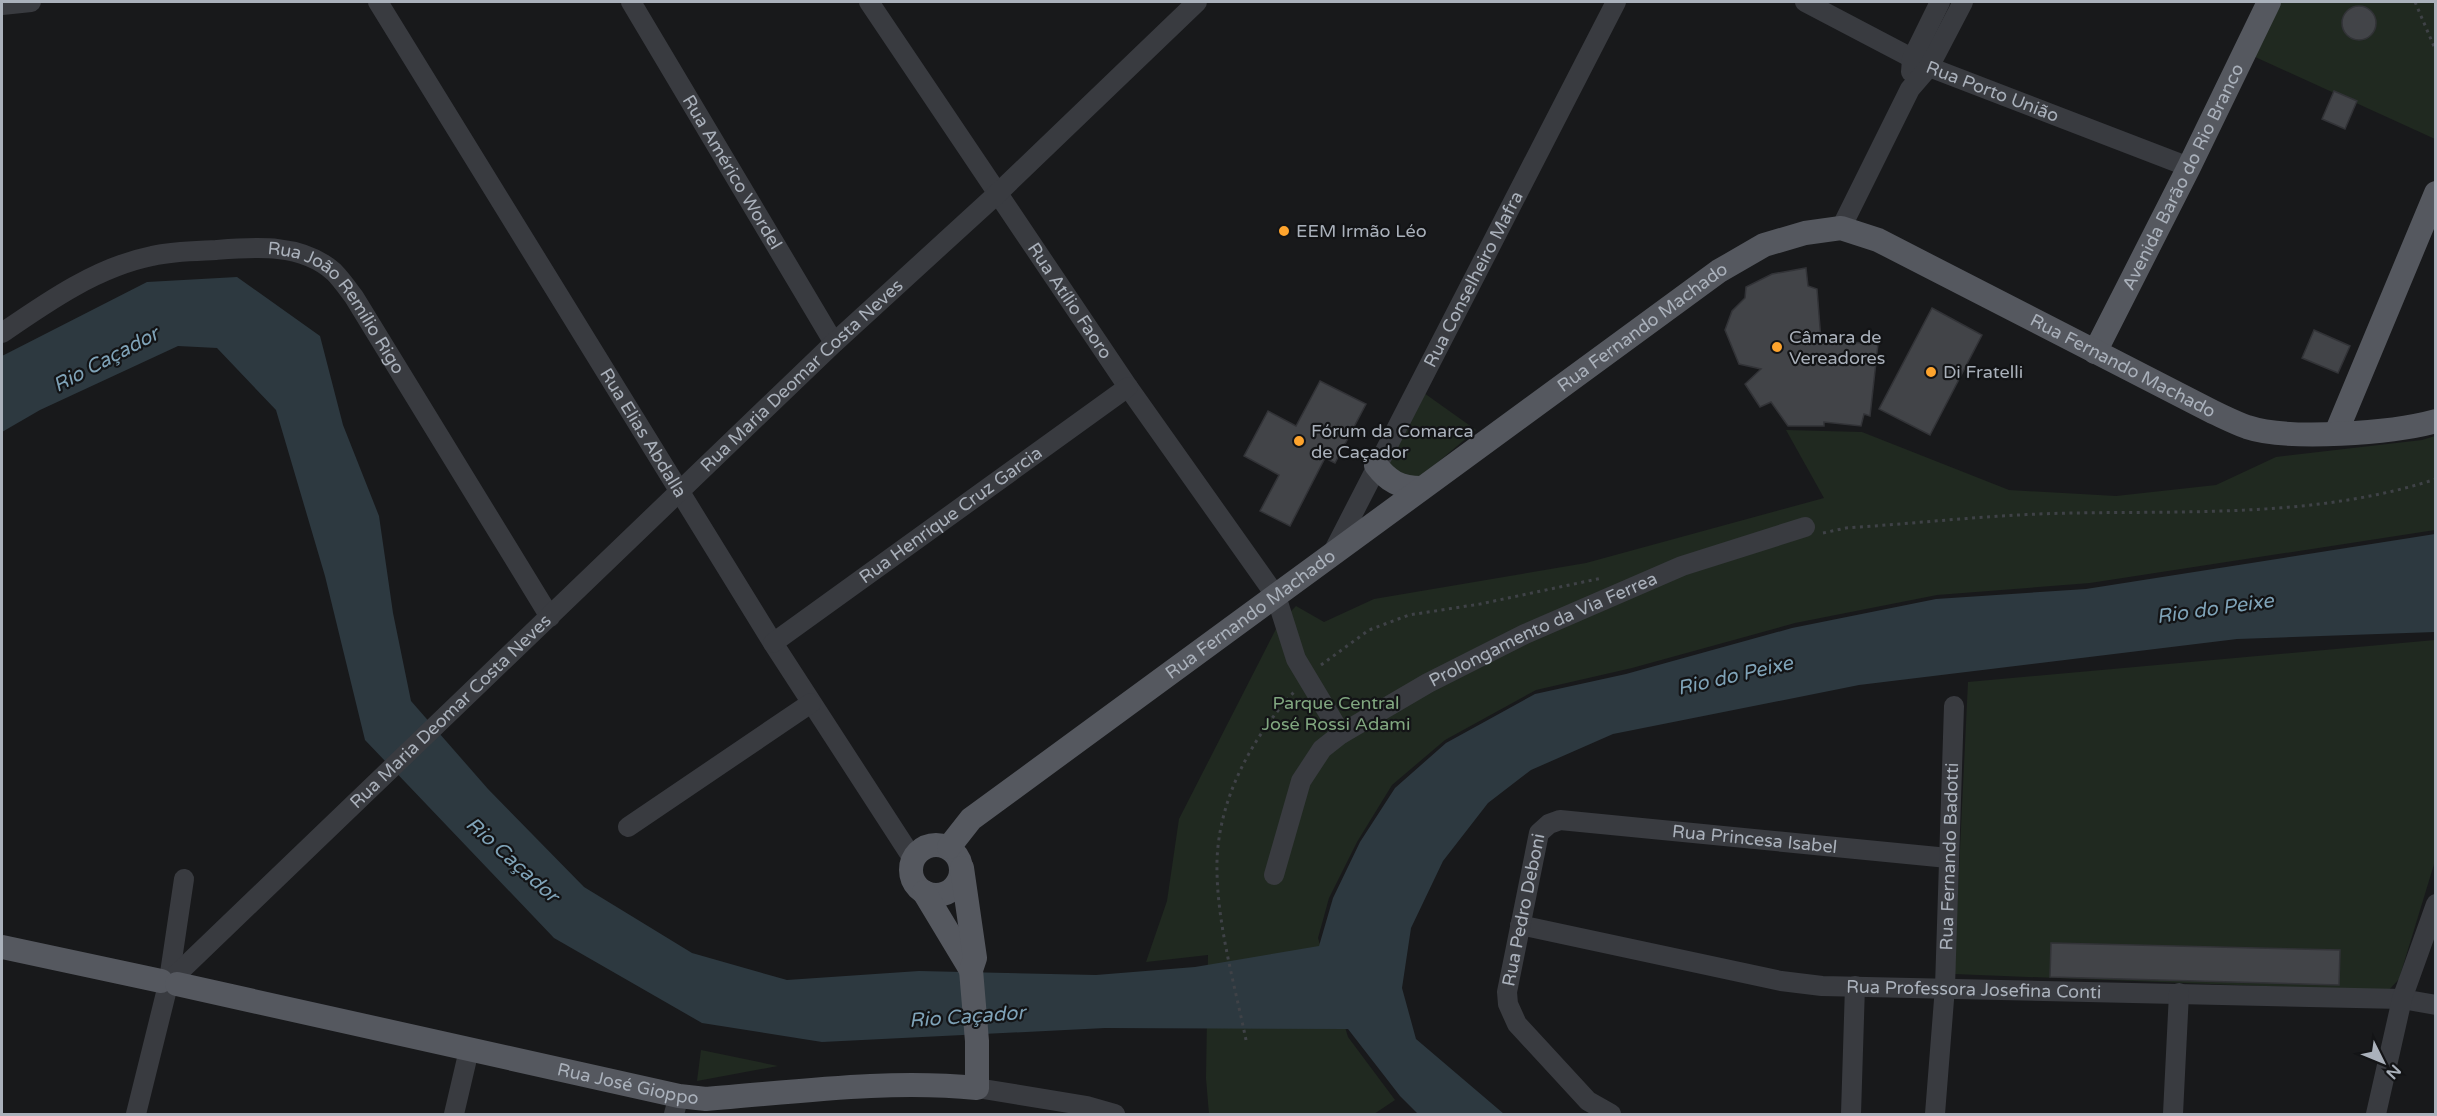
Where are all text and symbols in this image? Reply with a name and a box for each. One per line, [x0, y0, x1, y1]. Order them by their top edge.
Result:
street label: Rua Porto União [1923, 56, 2062, 127]
street label: Avenida Barão do Rio Branco [2117, 60, 2248, 294]
street label: Rua Américo Wordel [678, 91, 787, 253]
street label: Rua Conselheiro Mafra [1419, 187, 1528, 371]
place label: EEM Irmão Léo [1296, 220, 1427, 242]
marker: EEM Irmão Léo [1277, 224, 1291, 238]
street label: Rua João Remílio Rigo [267, 237, 409, 378]
street label: Rua Atílio Faoro [1023, 238, 1117, 363]
street label: Rua Fernando Machado [1553, 257, 1731, 397]
street label: Rua Maria Deomar Costa Neves [696, 274, 908, 476]
street label: Rua Fernando Machado [2026, 309, 2219, 422]
water label: Rio Caçador [49, 321, 165, 398]
place label: Câmara de Vereadores [1789, 326, 1885, 369]
marker: Câmara de Vereadores [1770, 340, 1784, 354]
place label: Di Fratelli [1943, 361, 2023, 383]
street label: Rua Elias Abdalla [595, 364, 692, 501]
marker: Di Fratelli [1924, 365, 1938, 379]
place label: Fórum da Comarca de Caçador [1311, 420, 1474, 463]
marker: Fórum da Comarca de Caçador [1292, 434, 1306, 448]
street label: Rua Henrique Cruz Garcia [855, 442, 1046, 588]
street label: Rua Fernando Machado [1161, 545, 1340, 684]
street label: Prolongamento da Via Ferrea [1425, 567, 1660, 692]
water label: Rio do Peixe [2155, 589, 2277, 629]
street label: Rua Maria Deomar Costa Neves [345, 610, 556, 813]
water label: Rio do Peixe [1675, 651, 1797, 701]
park label: Parque Central José Rossi Adami [1262, 692, 1410, 735]
street label: Rua Fernando Badotti [1935, 762, 1963, 951]
water label: Rio Caçador [461, 812, 565, 909]
street label: Rua Princesa Isabel [1671, 820, 1838, 858]
street label: Rua Pedro Deboni [1497, 831, 1550, 988]
street label: Rua Professora Josefina Conti [1846, 976, 2102, 1003]
water label: Rio Caçador [908, 1001, 1028, 1033]
north arrow [2353, 1032, 2413, 1092]
street label: Rua José Gioppo [555, 1058, 700, 1109]
text: N [2382, 1060, 2405, 1083]

